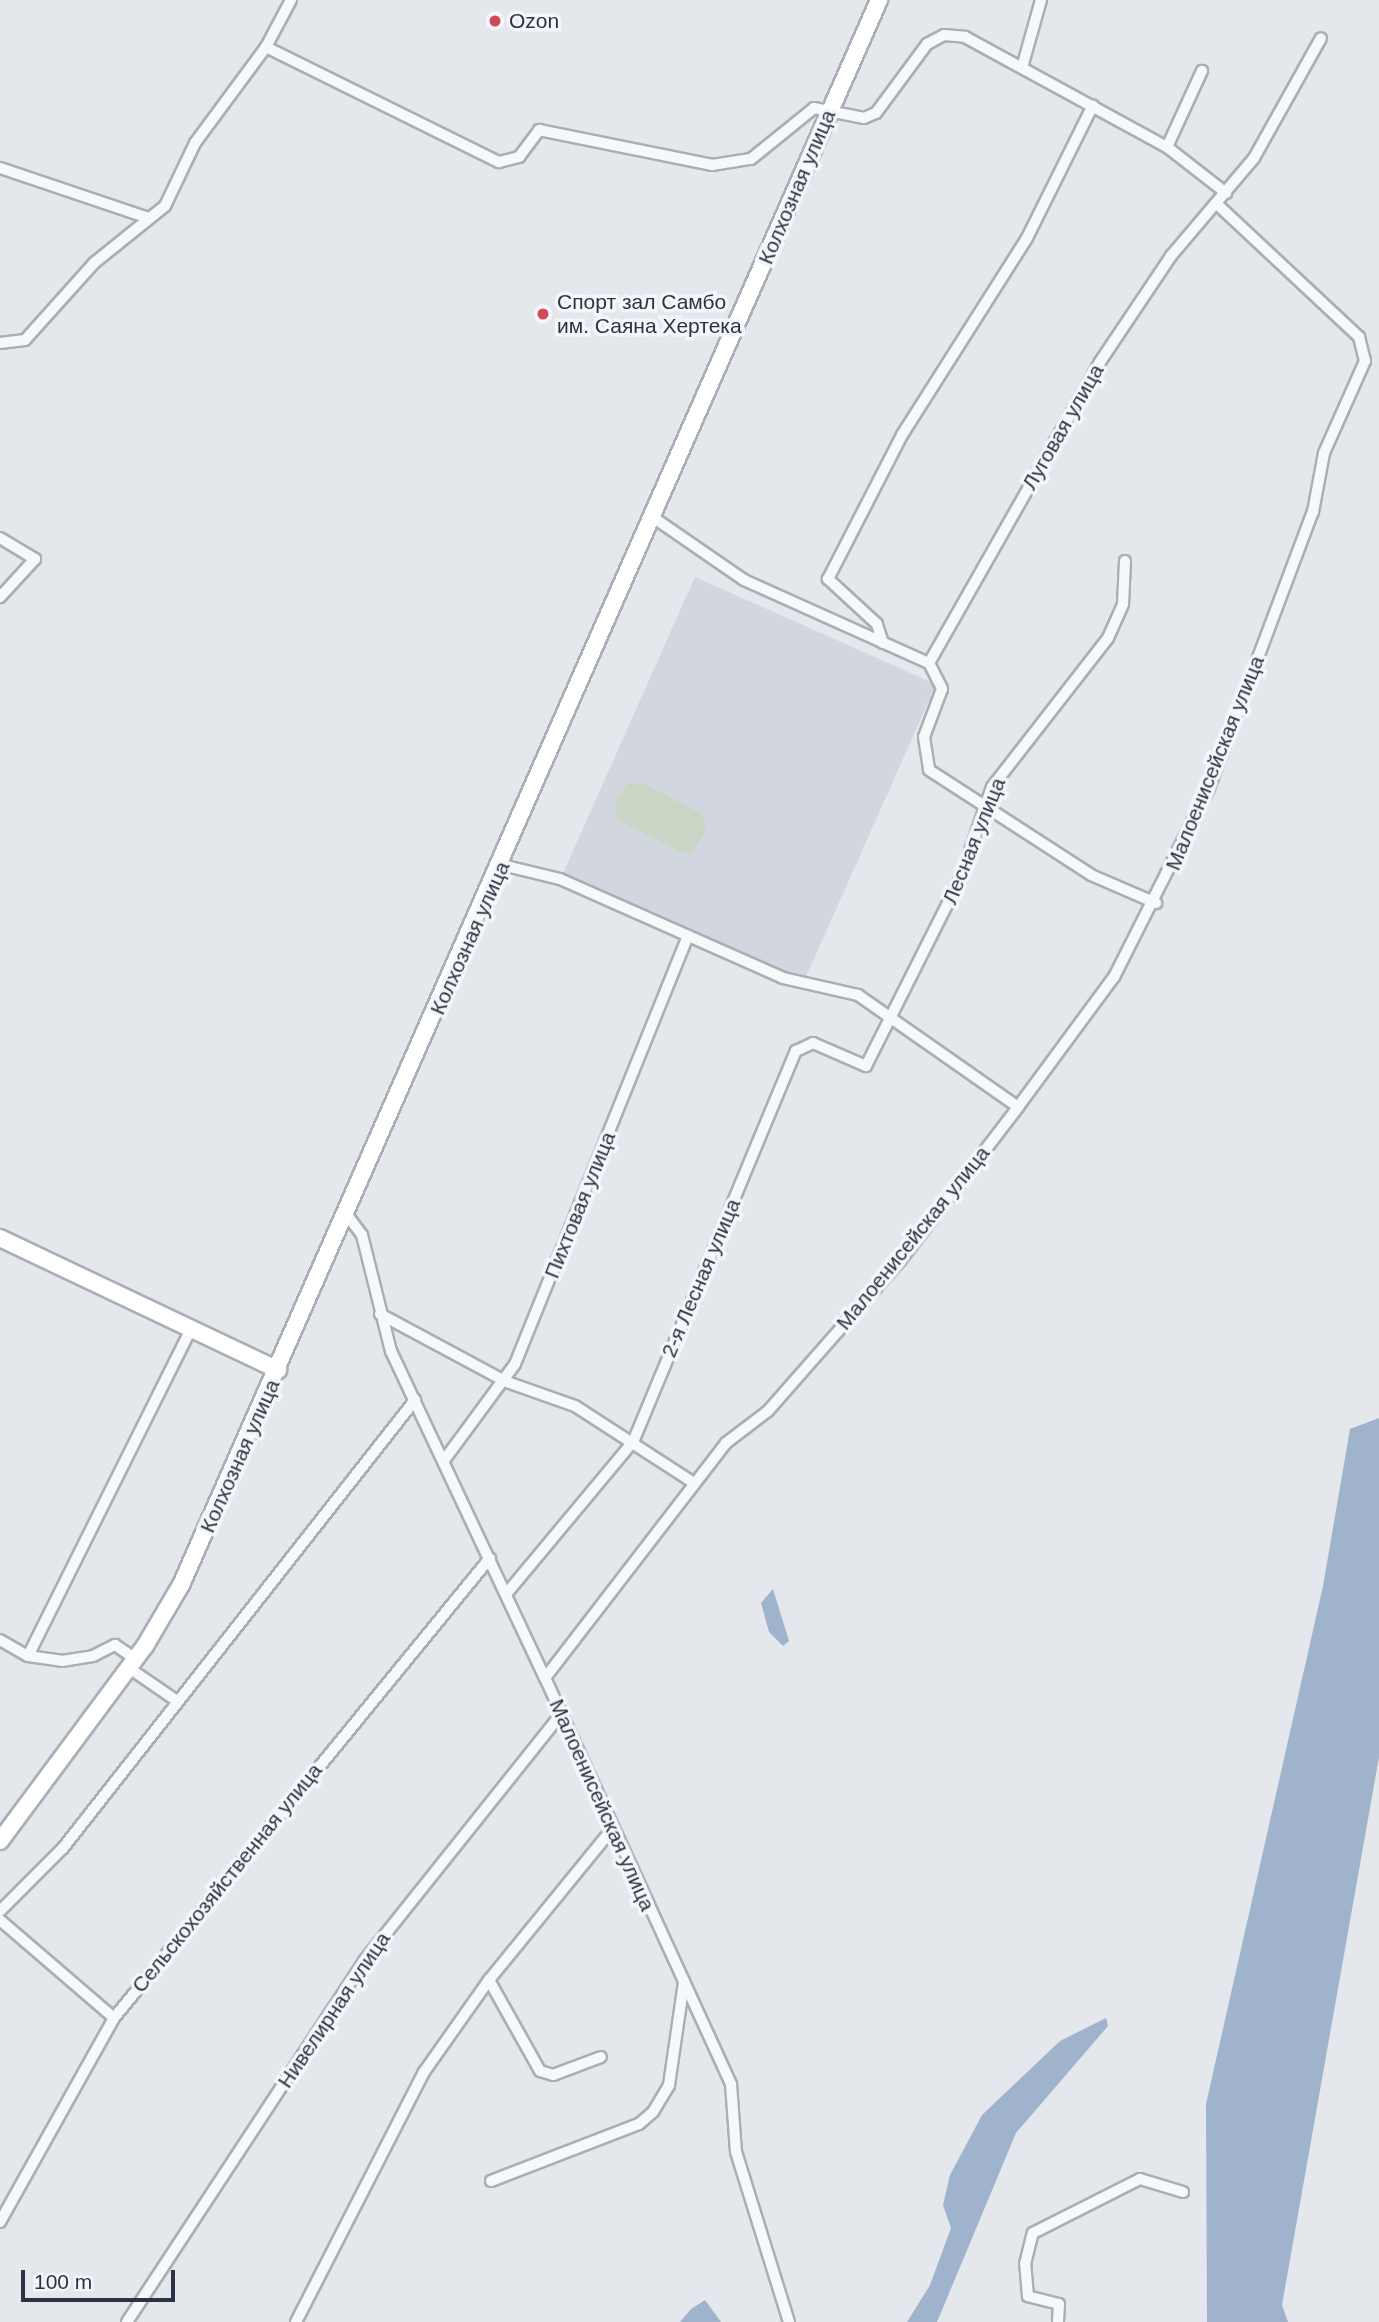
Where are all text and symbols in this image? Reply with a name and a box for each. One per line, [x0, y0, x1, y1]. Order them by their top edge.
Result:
place label: Ozon [509, 8, 559, 34]
marker: Ozon [487, 13, 503, 29]
street label: Колхозная улица [753, 106, 841, 268]
place label: Спорт зал Самбо им. Саяна Хертека [557, 289, 742, 339]
marker: Спорт зал Самбо им. Саяна Хертека [535, 306, 551, 322]
street label: Луговая улица [1017, 360, 1109, 494]
street label: Малоенисейская улица [1160, 652, 1270, 874]
street label: Лесная улица [937, 774, 1011, 908]
street label: Колхозная улица [425, 857, 515, 1019]
street label: Пихтовая улица [539, 1128, 621, 1282]
street label: Малоенисейская улица [831, 1141, 995, 1335]
street label: 2-я Лесная улица [656, 1195, 746, 1361]
street label: Колхозная улица [195, 1375, 285, 1537]
street label: Малоенисейская улица [544, 1695, 660, 1915]
street label: Сельскохозяйственная улица [127, 1758, 327, 1998]
street label: Нивелирная улица [272, 1927, 396, 2093]
scale bar [24, 2256, 178, 2300]
text: 100 m [34, 2270, 92, 2293]

